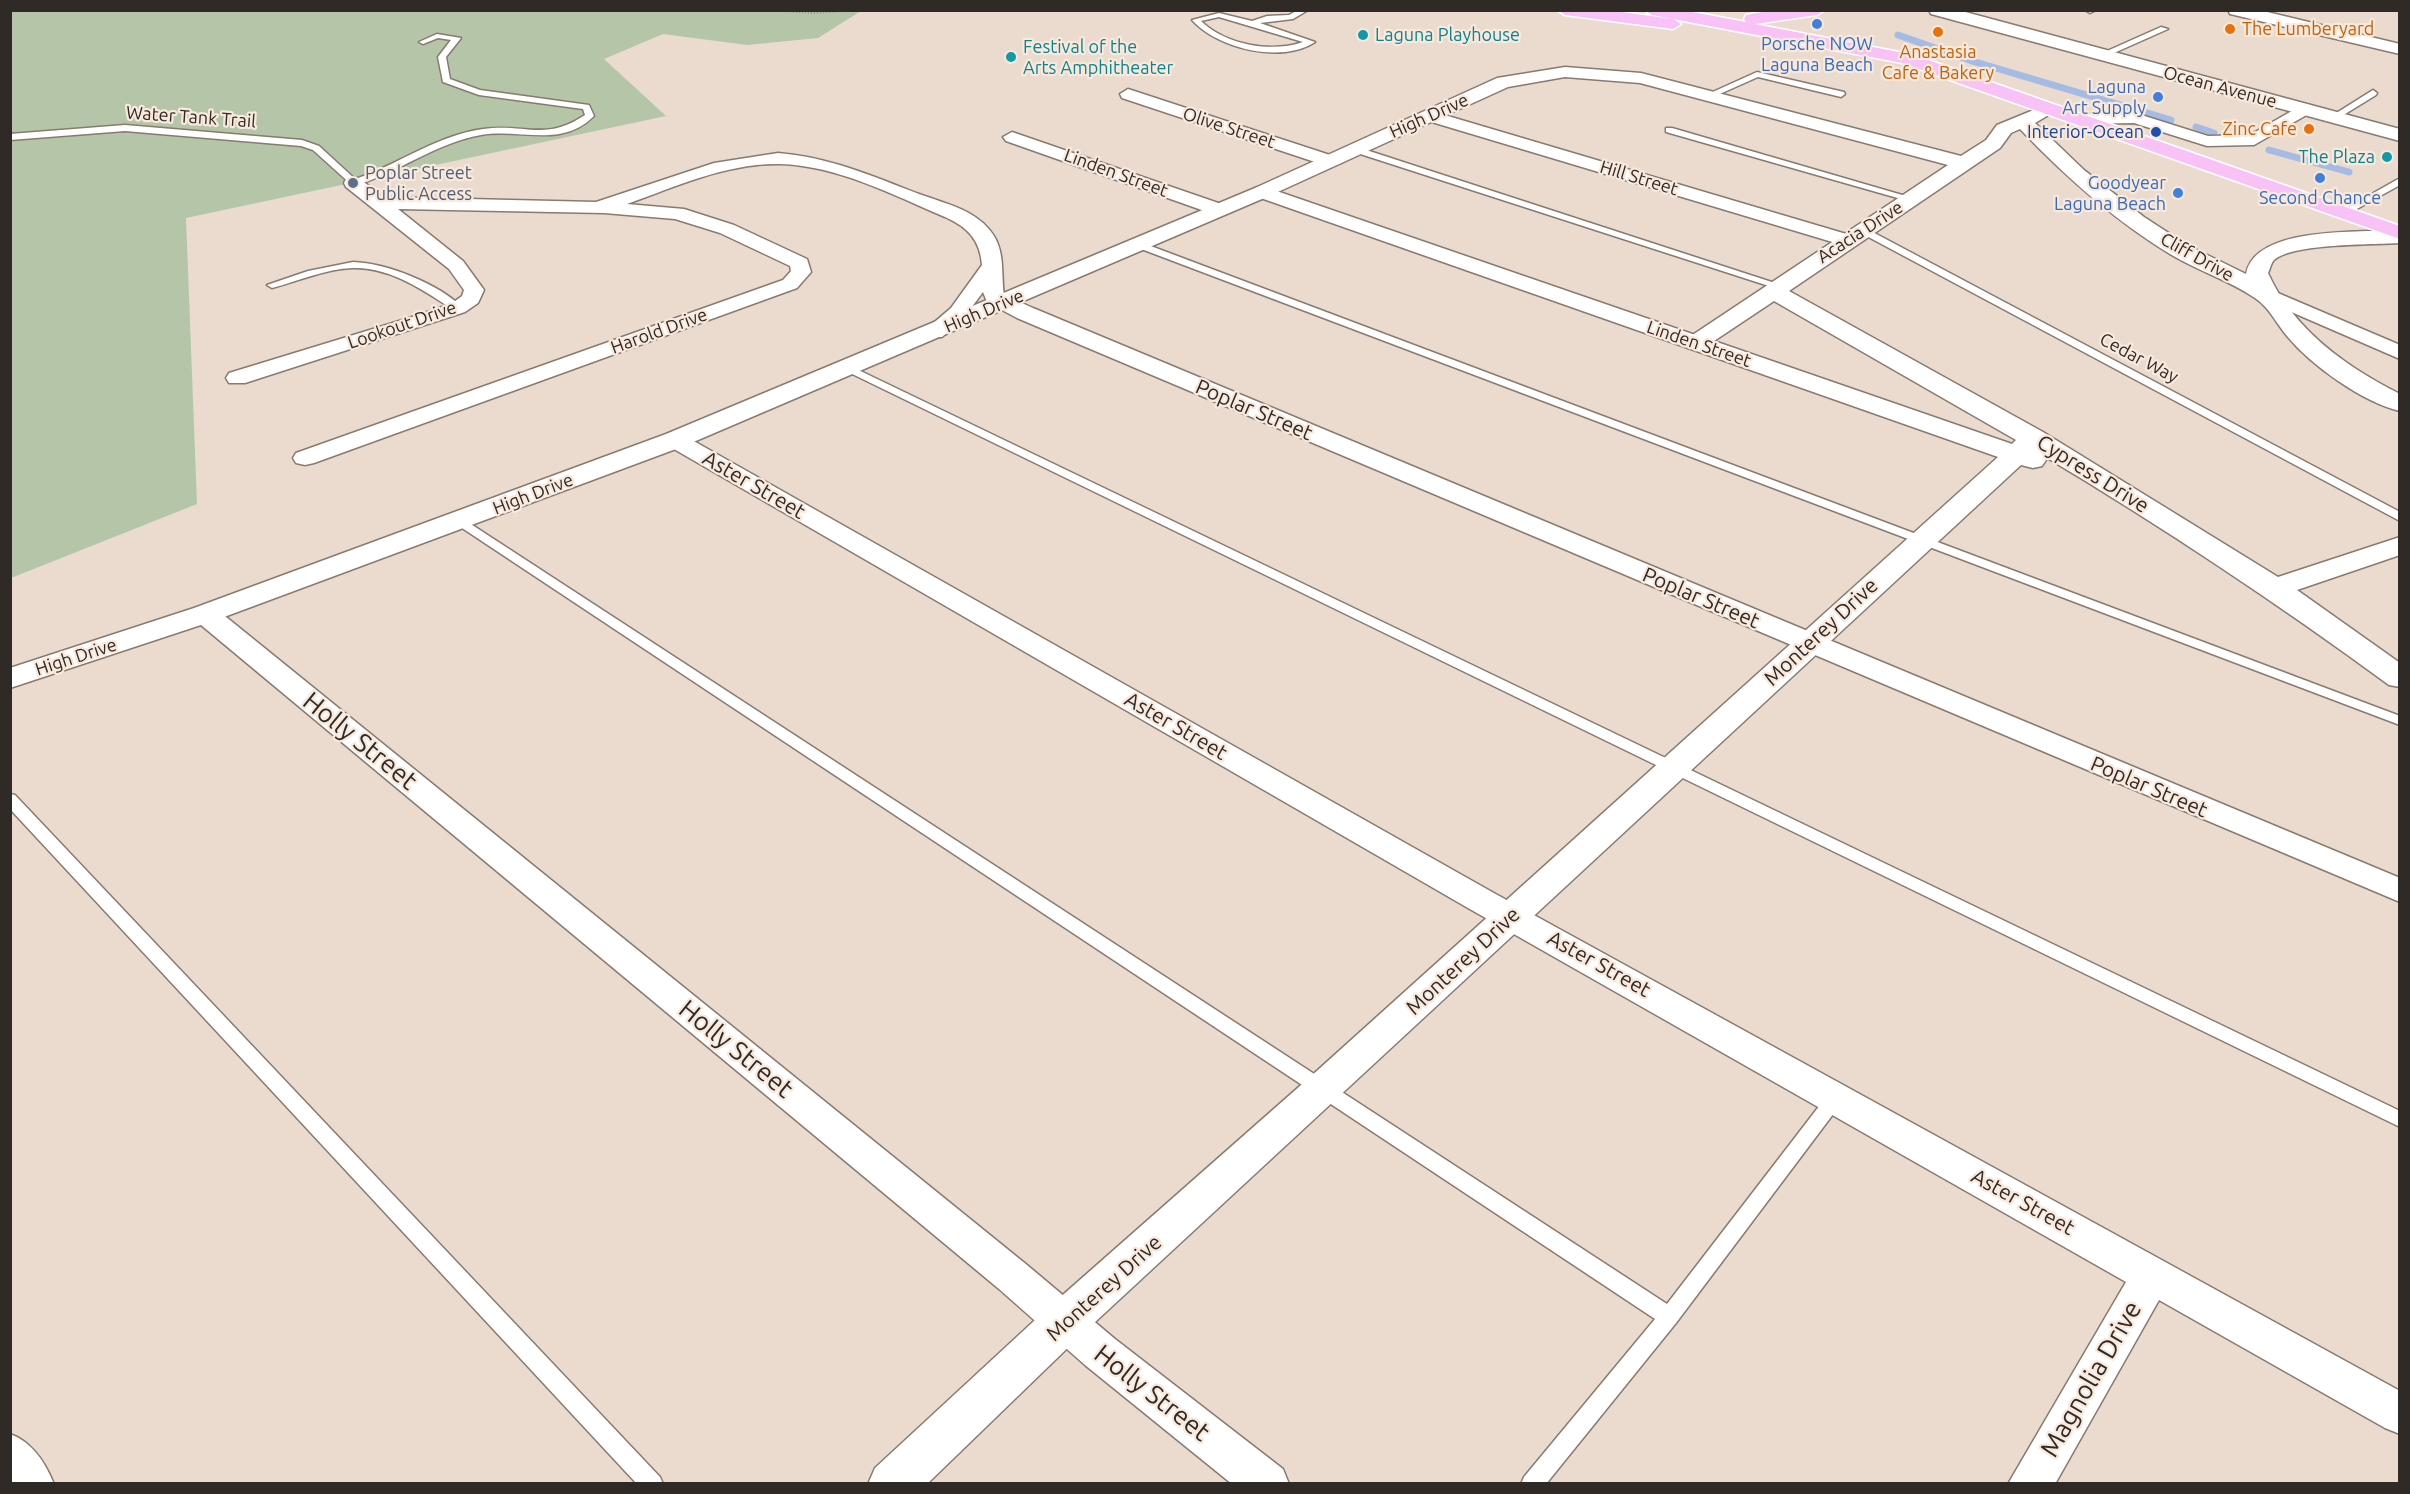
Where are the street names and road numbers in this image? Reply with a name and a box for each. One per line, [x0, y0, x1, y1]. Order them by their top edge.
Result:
street label: Ocean Avenue [2161, 61, 2279, 113]
street label: High Drive [1386, 89, 1472, 143]
street label: Water Tank Trail [125, 102, 257, 132]
street label: Olive Street [1180, 103, 1278, 153]
street label: Linden Street [1061, 144, 1171, 202]
street label: Hill Street [1597, 156, 1681, 200]
street label: Acacia Drive [1813, 196, 1907, 268]
street label: Cliff Drive [2157, 228, 2237, 286]
street label: High Drive [941, 285, 1027, 337]
street label: Lookout Drive [345, 296, 459, 354]
street label: Harold Drive [608, 304, 710, 358]
street label: Linden Street [1644, 316, 1754, 372]
street label: Cedar Way [2096, 328, 2182, 388]
street label: Poplar Street [1192, 374, 1316, 446]
street label: Cypress Drive [2032, 430, 2154, 518]
street label: Aster Street [698, 446, 810, 524]
street label: High Drive [490, 469, 576, 519]
street label: Poplar Street [1639, 562, 1763, 634]
street label: Monterey Drive [1759, 573, 1883, 691]
street label: High Drive [33, 634, 119, 680]
street label: Holly Street [297, 685, 423, 797]
street label: Aster Street [1120, 687, 1232, 765]
street label: Poplar Street [2087, 751, 2211, 823]
street label: Monterey Drive [1401, 902, 1525, 1020]
street label: Aster Street [1543, 925, 1655, 1003]
street label: Holly Street [673, 993, 799, 1105]
street label: Aster Street [1967, 1163, 2079, 1241]
street label: Monterey Drive [1041, 1230, 1167, 1346]
street label: Magnolia Drive [2034, 1295, 2148, 1463]
street label: Holly Street [1088, 1338, 1216, 1448]

